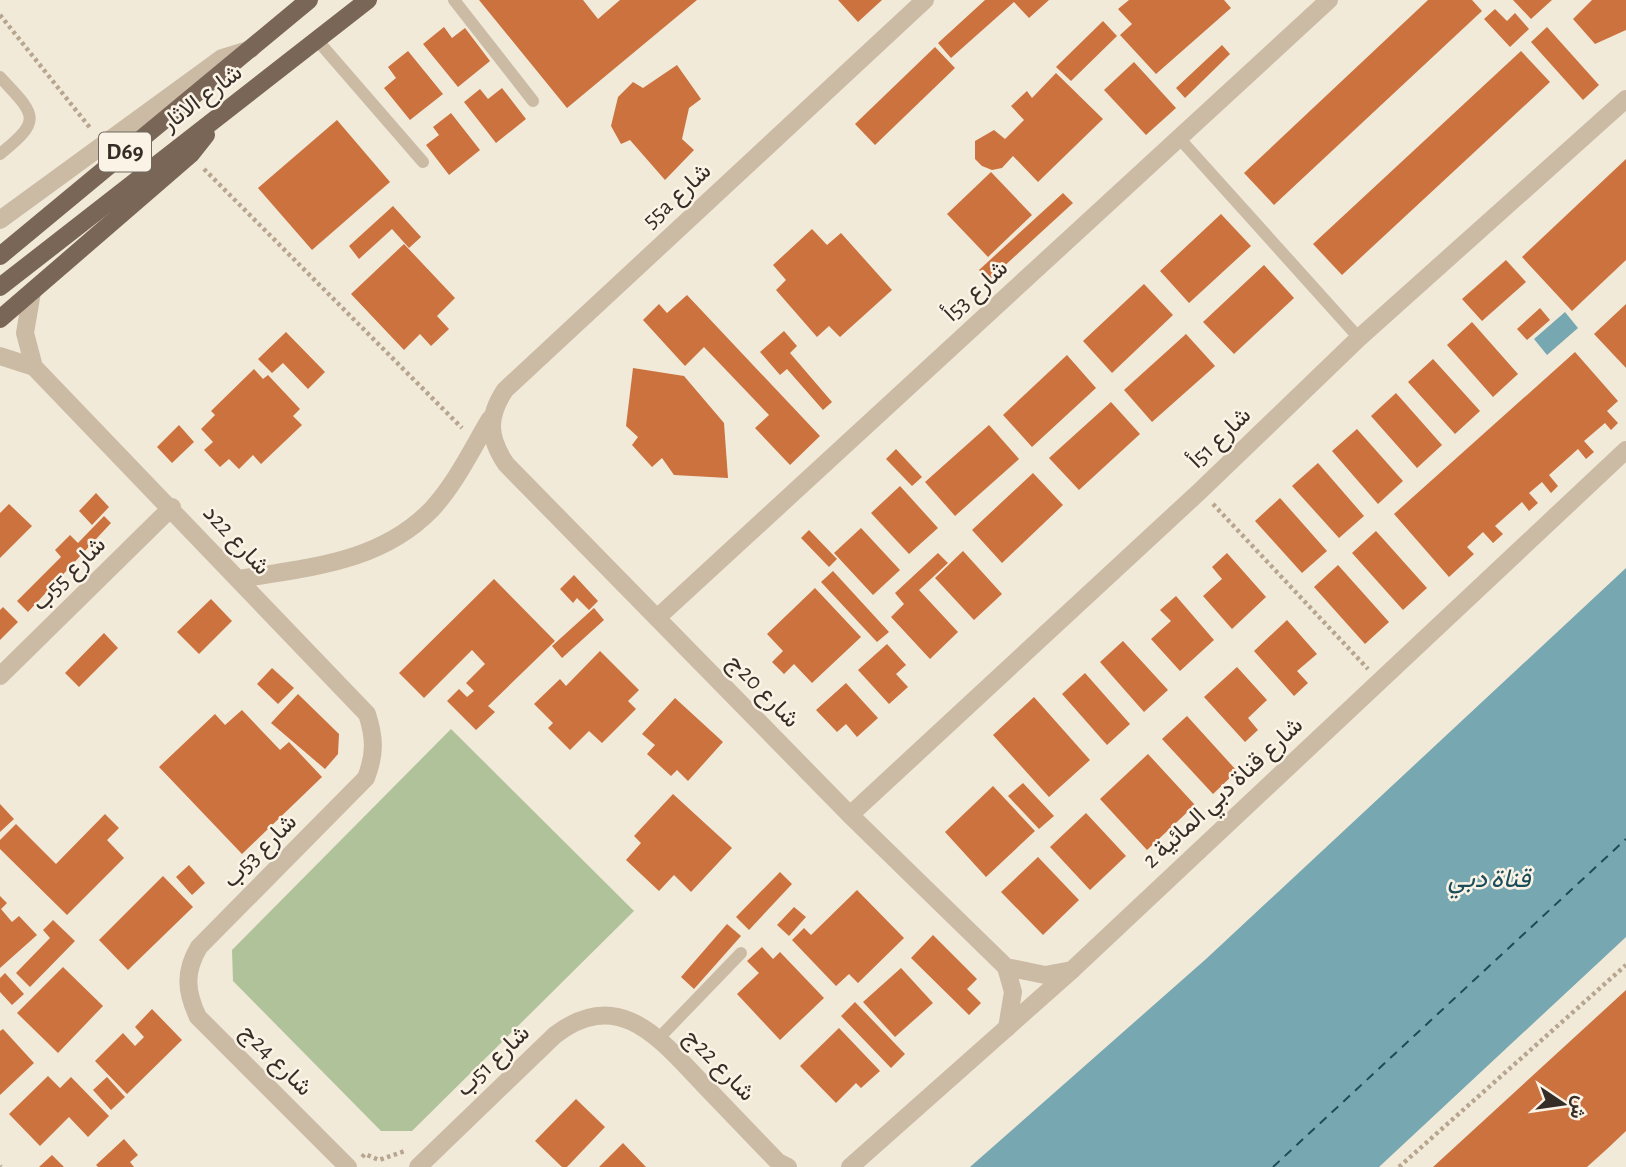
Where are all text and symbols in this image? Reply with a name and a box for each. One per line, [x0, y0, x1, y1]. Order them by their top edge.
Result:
street label: شارع الاثار [156, 60, 249, 139]
road number: D69 [99, 132, 151, 172]
street label: 55a شارع [638, 159, 718, 235]
street label: شارع 53أ [937, 254, 1015, 328]
street label: شارع 51أ [1182, 401, 1258, 475]
street label: شارع 22د [196, 501, 274, 582]
street label: شارع 55ب [28, 533, 113, 618]
street label: شارع 20ج [720, 650, 804, 734]
street label: شارع قناة دبي المائية 2 [1138, 713, 1312, 877]
street label: شارع 53ب [219, 810, 304, 895]
water label: قناة دبي [1448, 866, 1533, 899]
street label: شارع 24ج [233, 1019, 317, 1103]
street label: شارع 51ب [452, 1021, 536, 1104]
street label: شارع 22ج [677, 1024, 759, 1108]
north arrow [1528, 1069, 1598, 1139]
text: ش [1565, 1094, 1590, 1121]

